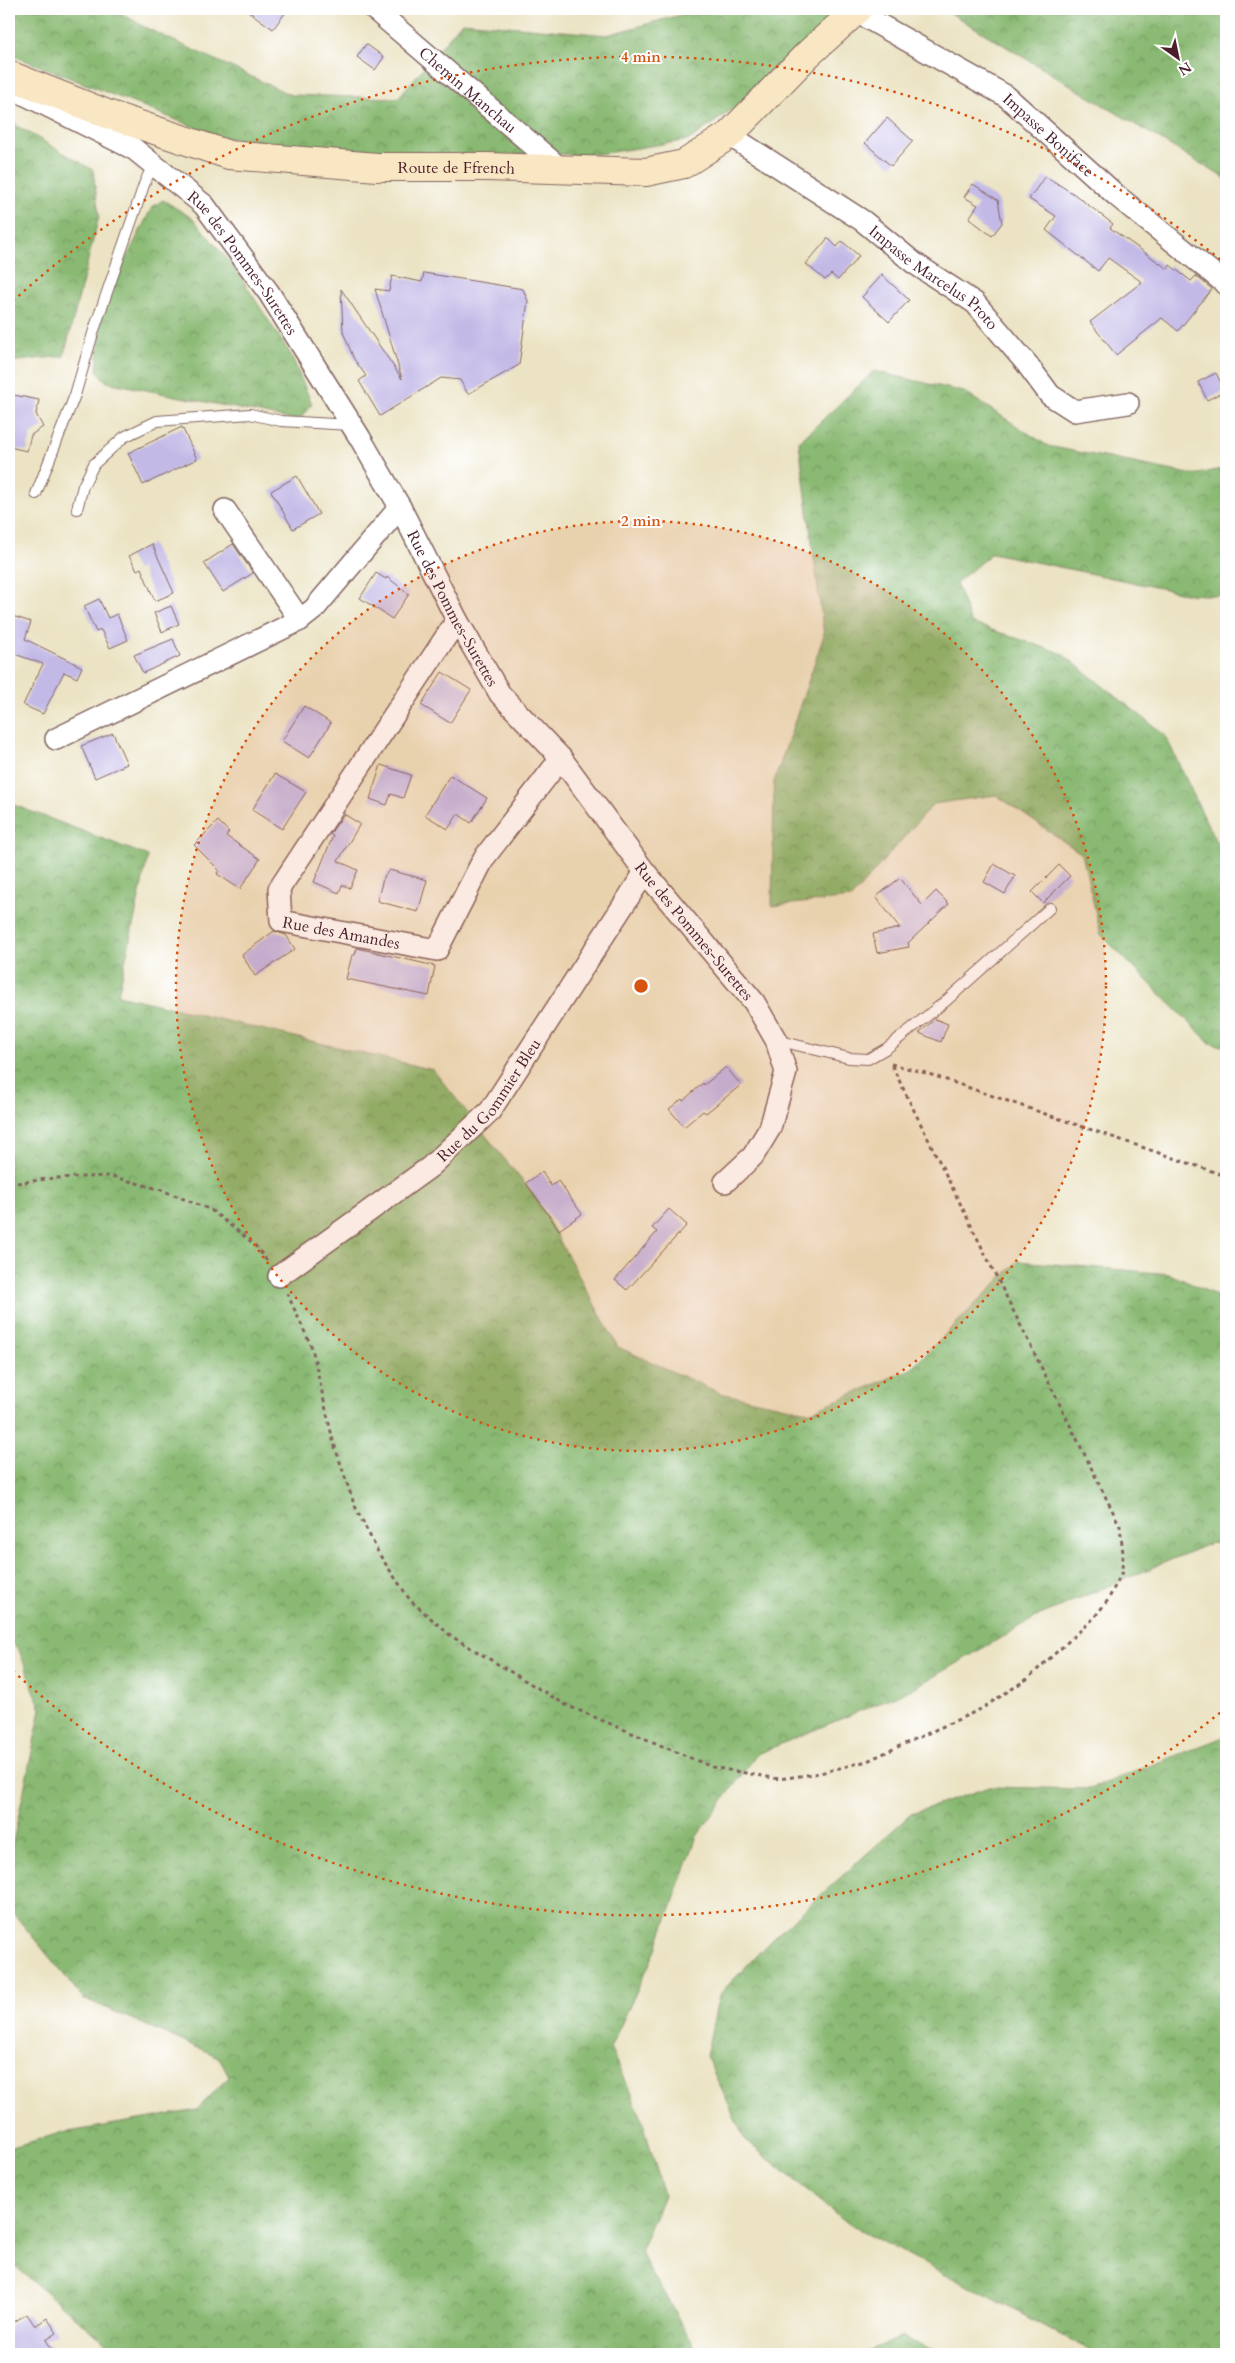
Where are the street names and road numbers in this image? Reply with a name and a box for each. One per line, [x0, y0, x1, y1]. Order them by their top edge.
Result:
street label: Chemin Manchau [414, 42, 521, 139]
street label: Impasse Boniface [998, 88, 1099, 182]
street label: Route de Ffrench [398, 157, 516, 180]
street label: Rue des Pommes-Surettes [183, 186, 303, 339]
street label: Impasse Marcelus Proto [864, 220, 1003, 335]
street label: Rue des Pommes-Surettes [401, 526, 503, 691]
street label: Rue des Pommes-Surettes [629, 858, 758, 1005]
street label: Rue des Amandes [281, 912, 402, 955]
street label: Rue du Gommier Bleu [432, 1034, 546, 1167]

